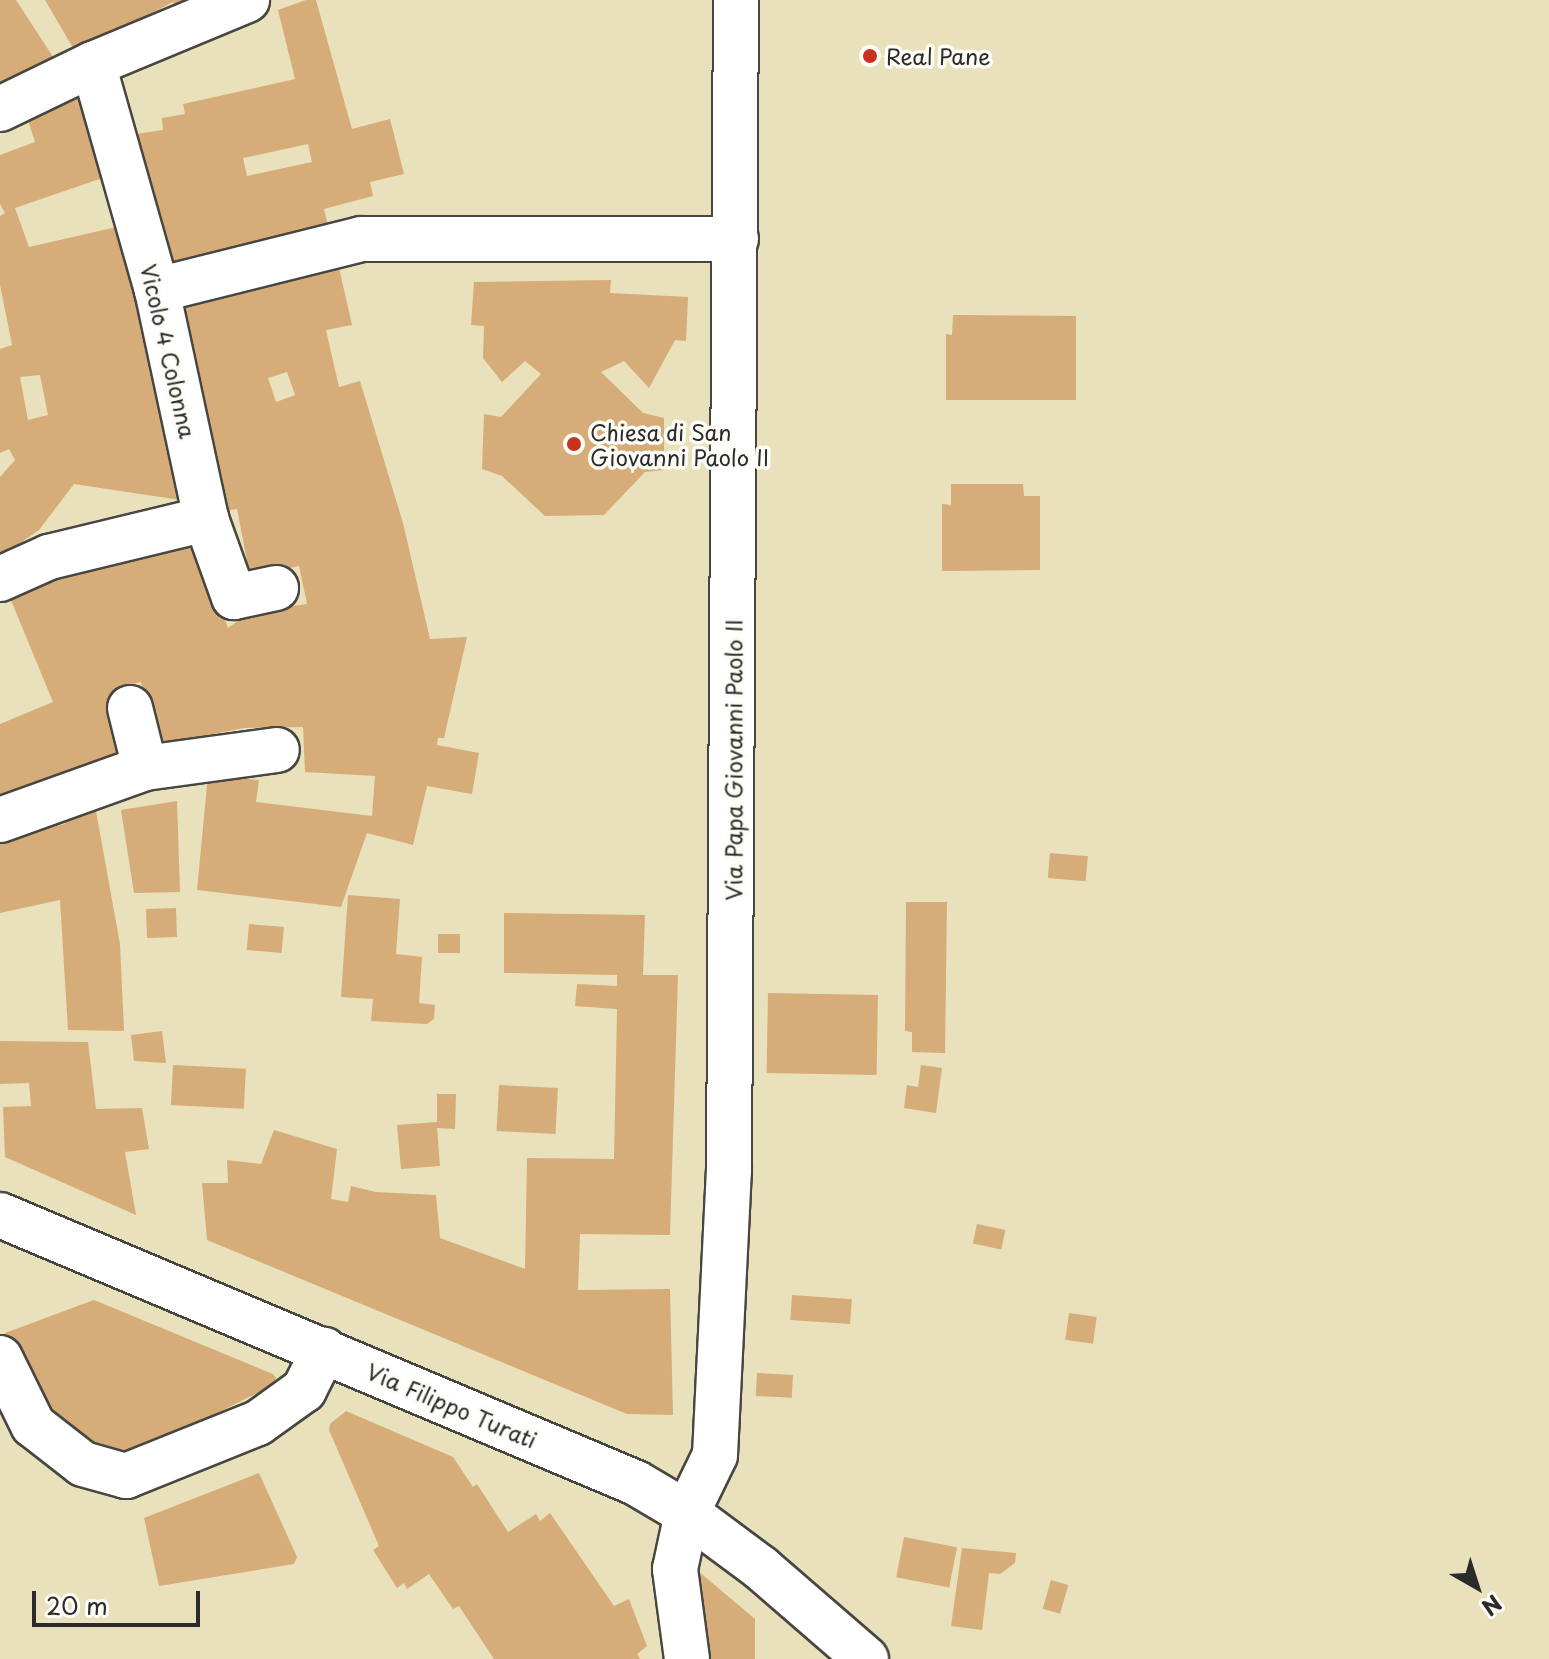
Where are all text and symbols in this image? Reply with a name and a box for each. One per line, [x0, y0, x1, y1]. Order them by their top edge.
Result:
place label: Real Pane [886, 43, 991, 69]
marker: Real Pane [861, 47, 879, 65]
street label: Vicolo 4 Colonna [136, 261, 202, 441]
place label: Chiesa di San Giovanni Paolo II [590, 418, 770, 470]
marker: Chiesa di San Giovanni Paolo II [565, 435, 583, 453]
street label: Via Papa Giovanni Paolo II [720, 619, 746, 901]
street label: Via Filippo Turati [363, 1357, 541, 1453]
north arrow [1437, 1547, 1517, 1627]
scale bar [36, 1575, 204, 1625]
text: 20 m [46, 1587, 108, 1623]
text: N [1475, 1588, 1510, 1624]

